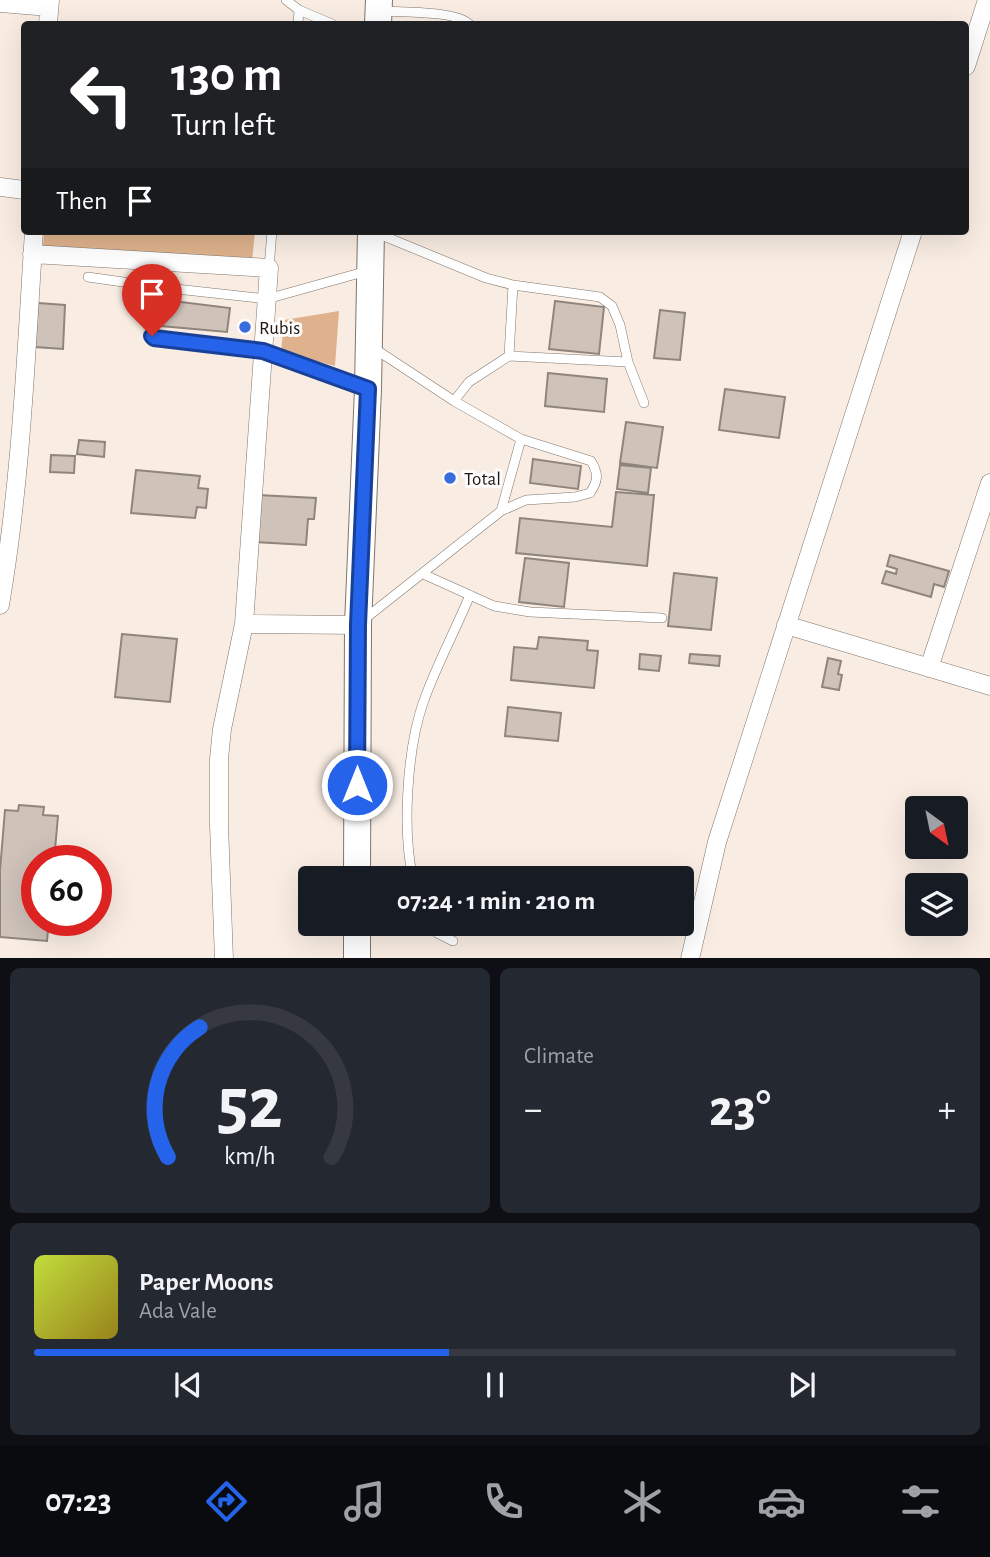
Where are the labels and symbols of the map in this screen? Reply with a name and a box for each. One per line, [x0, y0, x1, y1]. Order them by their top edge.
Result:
pin [122, 264, 182, 336]
marker: Rubis [237, 319, 253, 335]
place label: Rubis [259, 319, 300, 338]
marker: Total [442, 470, 458, 486]
place label: Total [464, 470, 501, 489]
position arrow [320, 748, 394, 822]
north arrow [905, 796, 968, 859]
speed limit sign: 60 [21, 845, 112, 936]

